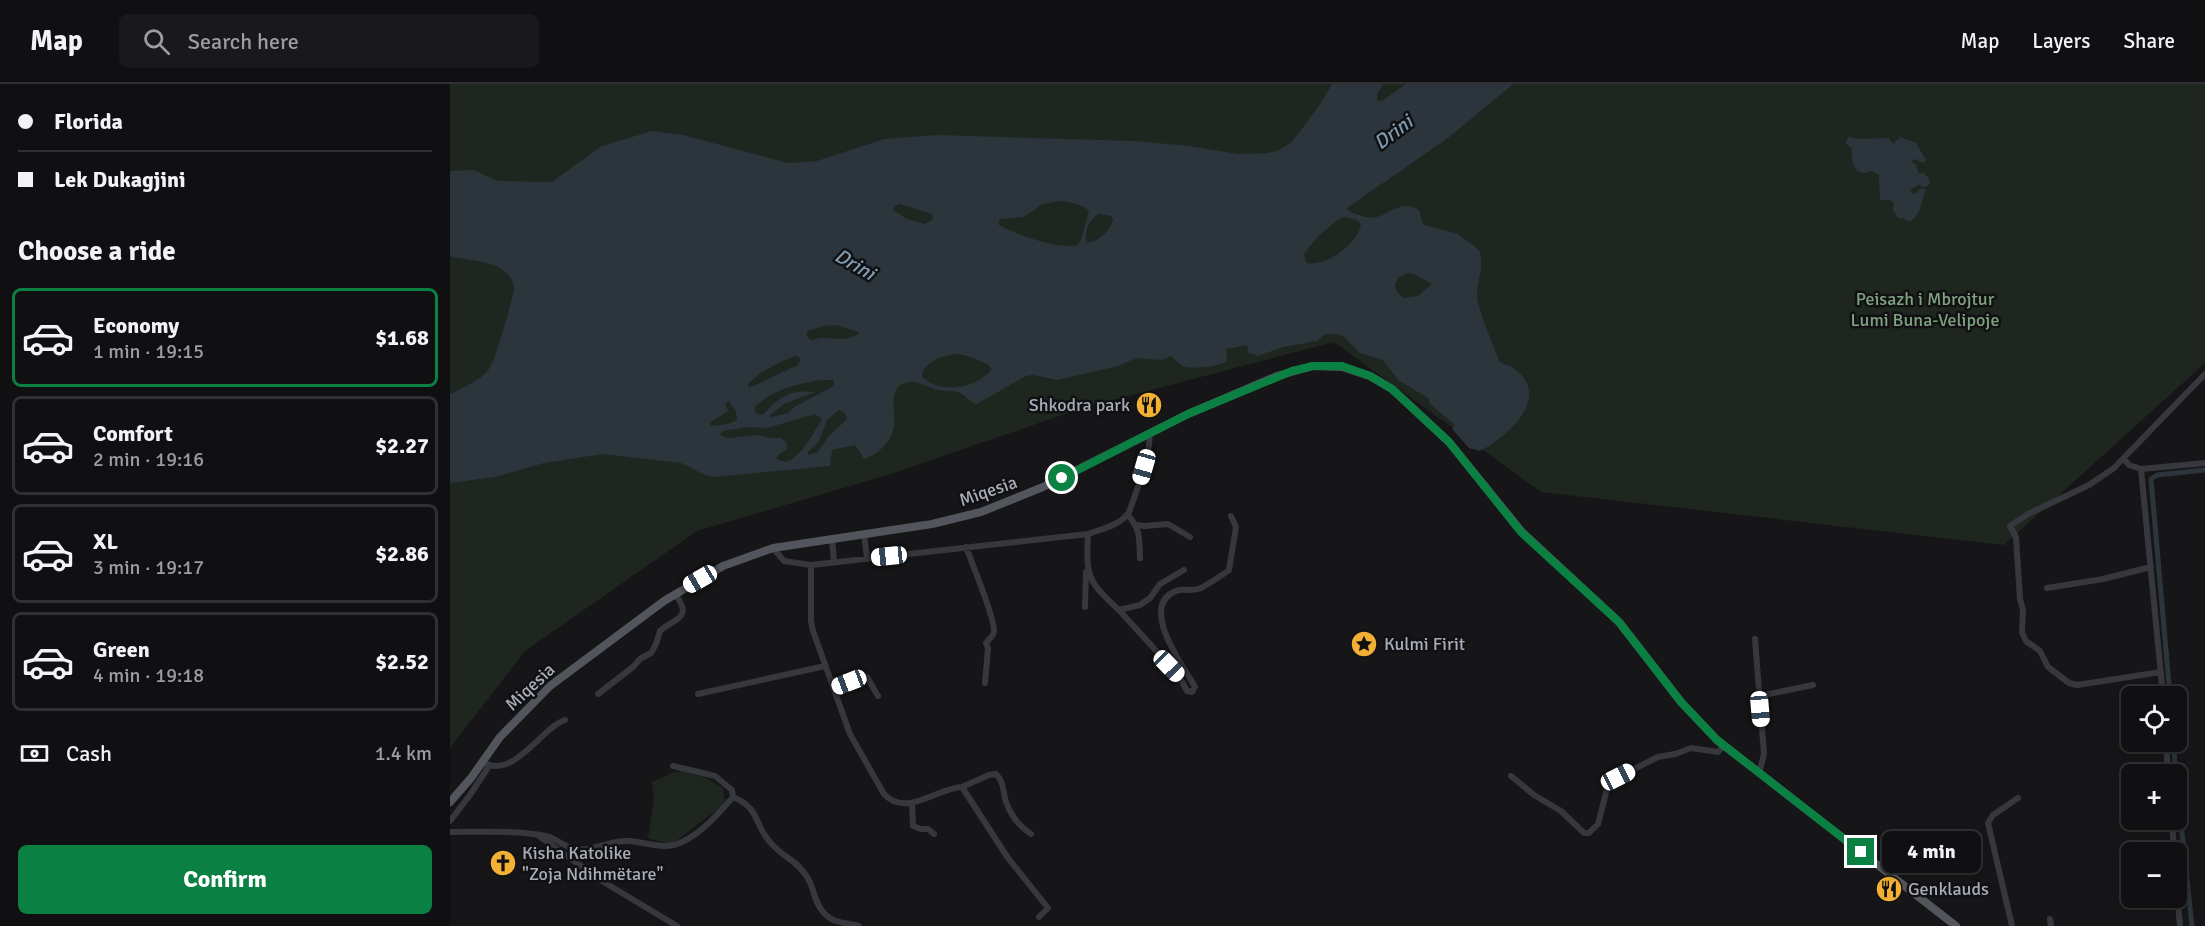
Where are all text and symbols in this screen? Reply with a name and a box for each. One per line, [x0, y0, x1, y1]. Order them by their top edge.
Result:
search box [119, 14, 539, 68]
text: Map [30, 24, 83, 58]
icon: search [140, 25, 173, 58]
text: Search here [188, 28, 299, 55]
text: Map [1961, 28, 1999, 54]
text: Layers [2032, 28, 2090, 54]
text: Share [2123, 28, 2175, 54]
text: Florida [54, 108, 123, 135]
water label: Drini [1369, 109, 1419, 155]
text: Lek Dukagjini [54, 166, 186, 193]
text: Choose a ride [18, 235, 176, 268]
water label: Drini [830, 243, 881, 287]
park label: Peisazh i Mbrojtur Lumi Buna-Velipoje [1851, 288, 1999, 331]
icon: car [21, 311, 75, 365]
text: Economy [93, 312, 179, 339]
text: $1.68 [375, 324, 429, 351]
text: 1 min · 19:15 [93, 339, 204, 364]
restaurant icon: Shkodra park [1134, 390, 1164, 420]
place label: Shkodra park [1029, 394, 1130, 416]
icon: car [21, 419, 75, 473]
text: Comfort [93, 420, 173, 447]
text: $2.27 [375, 432, 429, 459]
text: 2 min · 19:16 [93, 447, 204, 472]
car [1130, 447, 1158, 487]
route start [1048, 464, 1075, 491]
street label: Miqesia [956, 471, 1020, 511]
icon: car [21, 527, 75, 581]
text: XL [93, 528, 118, 555]
text: $2.86 [375, 540, 429, 567]
car [870, 545, 908, 567]
text: 3 min · 19:17 [93, 555, 204, 580]
car [680, 562, 720, 596]
place icon: Kulmi Firit [1349, 629, 1379, 659]
place label: Kulmi Firit [1384, 633, 1465, 655]
icon: car [21, 635, 75, 689]
text: Green [93, 636, 150, 663]
car [1150, 647, 1188, 685]
text: $2.52 [375, 648, 429, 675]
street label: Miqesia [501, 659, 559, 715]
text: 4 min · 19:18 [93, 663, 204, 688]
car [829, 667, 869, 697]
map controls [2121, 686, 2187, 908]
button: locate [2121, 686, 2187, 752]
car [1749, 690, 1771, 728]
icon: cash [18, 737, 51, 770]
text: Cash [66, 740, 112, 767]
text: 1.4 km [375, 741, 432, 766]
car [1598, 761, 1638, 793]
button: + [2121, 764, 2187, 830]
callout: 4 min [1882, 831, 1981, 873]
route end [1847, 838, 1874, 865]
text: 4 min [1907, 839, 1956, 864]
place label: Kisha Katolike "Zoja Ndihmëtare" [522, 842, 663, 885]
button: − [2121, 842, 2187, 908]
button: Confirm [18, 845, 432, 914]
church icon: Kisha Katolike "Zoja Ndihmëtare" [488, 848, 518, 878]
restaurant icon: Genklauds [1874, 874, 1904, 904]
place label: Genklauds [1908, 878, 1989, 900]

